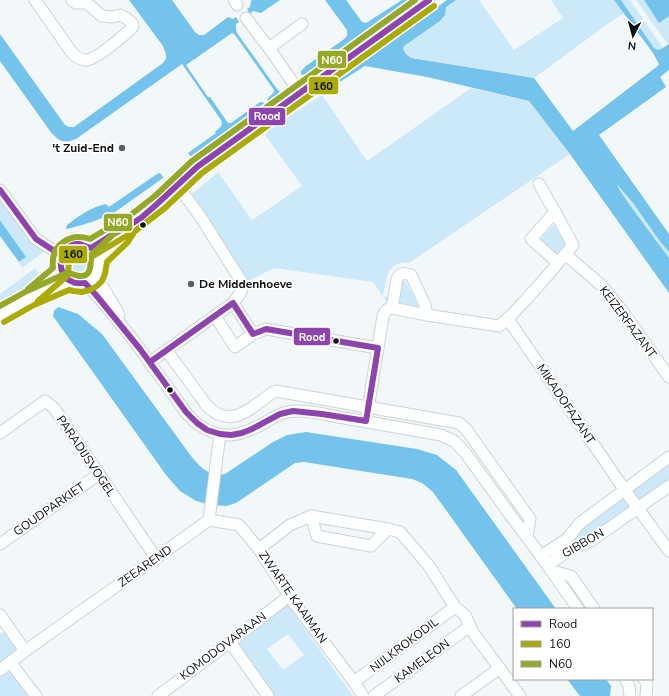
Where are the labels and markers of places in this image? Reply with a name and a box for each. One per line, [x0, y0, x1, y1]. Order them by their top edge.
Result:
place label: 't Zuid-End [52, 140, 114, 156]
marker: 't Zuid-End [117, 143, 127, 153]
unlabelled marker [138, 220, 148, 230]
place label: De Middenhoeve [199, 276, 293, 292]
marker: De Middenhoeve [186, 279, 196, 289]
unlabelled marker [331, 336, 341, 346]
unlabelled marker [165, 385, 175, 395]

